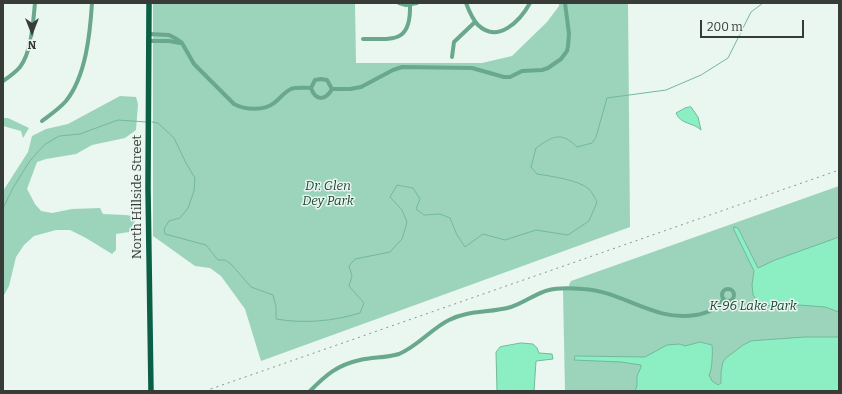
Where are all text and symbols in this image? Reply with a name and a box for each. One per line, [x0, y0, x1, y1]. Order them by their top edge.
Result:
north arrow [12, 12, 52, 52]
scale bar [702, 12, 806, 38]
text: 200 m [707, 20, 743, 34]
text: N [28, 38, 36, 51]
street label: North Hillside Street [129, 135, 145, 259]
park label: Dr. Glen Dey Park [302, 178, 354, 209]
park label: K-96 Lake Park [709, 298, 797, 314]

